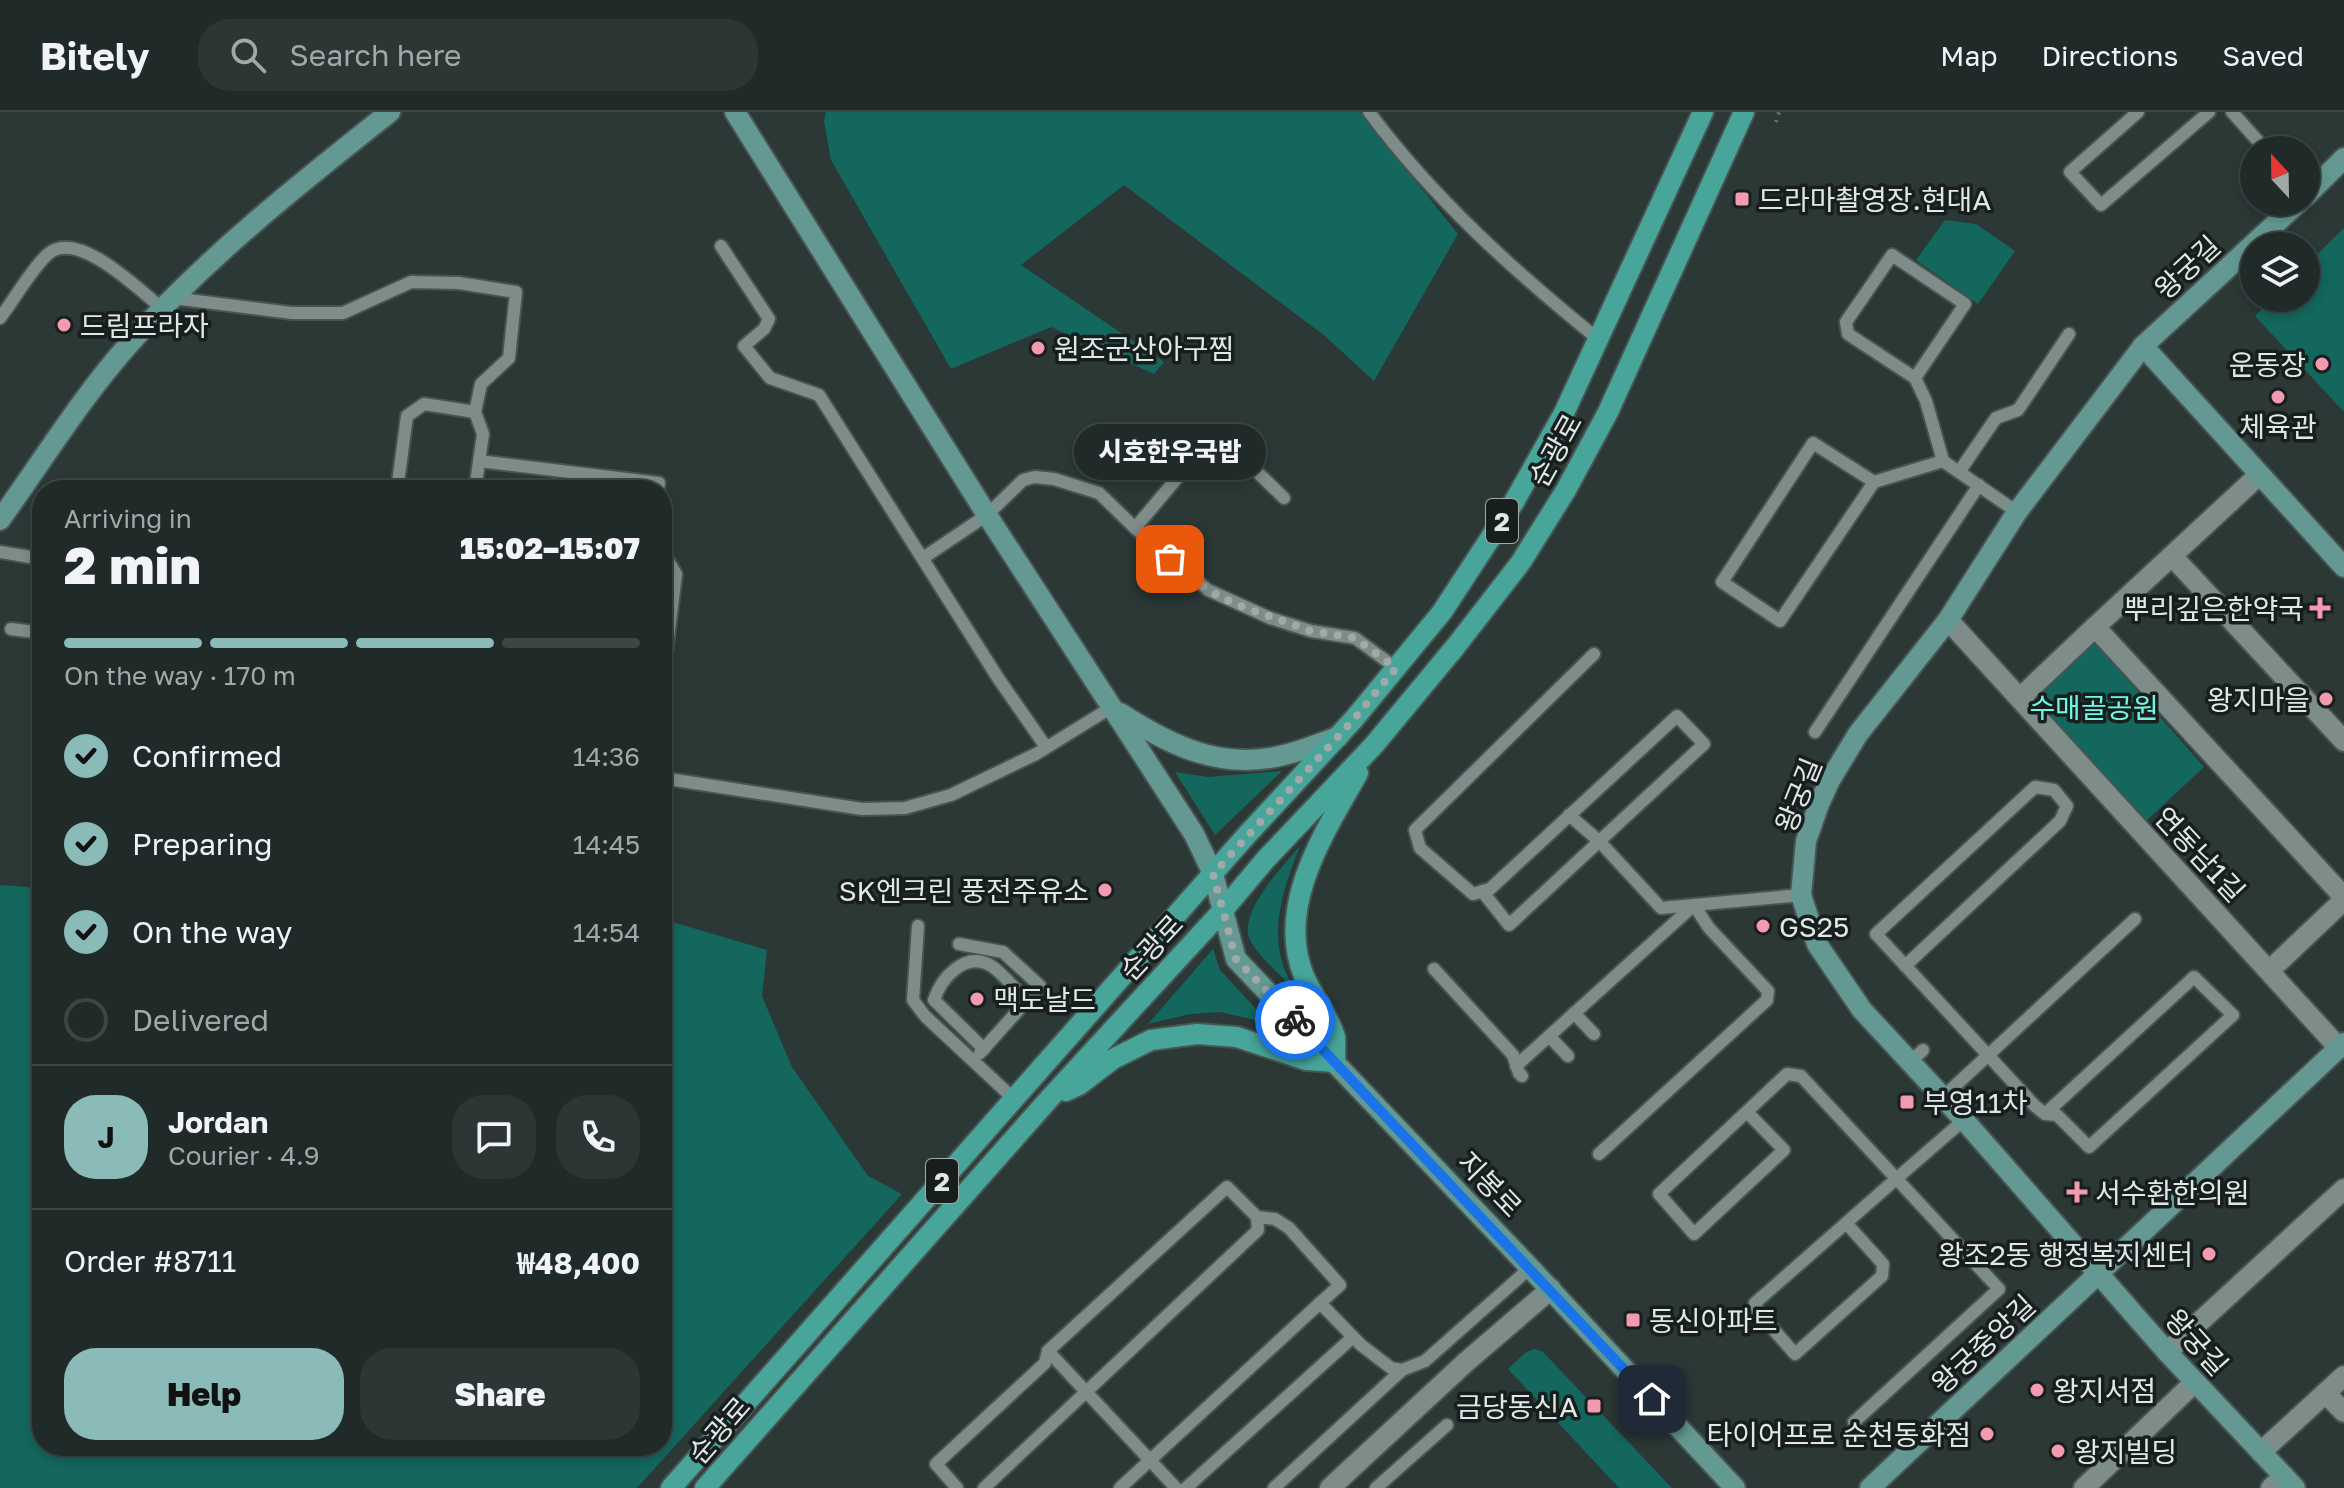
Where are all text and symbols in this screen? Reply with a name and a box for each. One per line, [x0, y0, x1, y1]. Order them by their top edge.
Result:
search box [198, 19, 758, 91]
text: Bitely [40, 33, 150, 78]
icon: search [226, 33, 270, 77]
text: Search here [290, 37, 462, 73]
text: Map [1940, 39, 1997, 72]
text: Directions [2041, 39, 2178, 72]
text: Saved [2222, 39, 2304, 72]
north arrow [2240, 136, 2320, 216]
map controls [2240, 136, 2320, 312]
place label: 드라마촬영장.현대A [1758, 183, 1991, 216]
marker: 드라마촬영장.현대A [1733, 190, 1751, 208]
street label: 왕궁길 [2147, 229, 2227, 305]
button: layers [2240, 232, 2320, 312]
place label: 드림프라자 [80, 309, 209, 342]
marker: 드림프라자 [55, 316, 73, 334]
place label: 원조군산아구찜 [1054, 332, 1234, 365]
marker: 원조군산아구찜 [1029, 339, 1047, 357]
place label: 운동장 [2229, 348, 2306, 381]
marker: 운동장 [2313, 355, 2331, 373]
marker: 체육관 [2269, 388, 2287, 406]
street label: 순광로 [1522, 408, 1588, 492]
place label: 체육관 [2239, 410, 2317, 443]
callout: 시호한우국밥 [1074, 423, 1266, 479]
text: 시호한우국밥 [1098, 436, 1242, 467]
road number: 2 [1486, 499, 1518, 543]
text: Arriving in [64, 503, 192, 534]
pin [1136, 525, 1204, 593]
text: 15:02–15:07 [460, 530, 640, 566]
text: 2 min [64, 533, 201, 595]
icon: bag [1148, 537, 1192, 581]
place label: 뿌리깊은한약국 [2124, 592, 2304, 625]
marker: 뿌리깊은한약국 [2311, 599, 2329, 617]
text: On the way · 170 m [64, 660, 296, 691]
place label: 왕지마을 [2207, 683, 2310, 716]
marker: 왕지마을 [2317, 690, 2335, 708]
park label: 수매골공원 [2030, 691, 2158, 724]
icon: check [64, 734, 108, 778]
text: Confirmed [132, 738, 282, 774]
text: 14:36 [573, 741, 640, 772]
street label: 왕궁길 [1768, 753, 1828, 837]
street label: 연동남1길 [2148, 800, 2252, 908]
icon: check [64, 822, 108, 866]
text: Preparing [132, 826, 273, 862]
text: 14:45 [573, 829, 640, 860]
place label: SK엔크린 풍전주유소 [839, 874, 1089, 907]
marker: SK엔크린 풍전주유소 [1096, 881, 1114, 899]
street label: 순광로 [1113, 907, 1189, 987]
icon: check [64, 910, 108, 954]
place label: GS25 [1779, 910, 1849, 943]
text: On the way [132, 914, 292, 950]
text: 14:54 [573, 917, 640, 948]
marker: GS25 [1754, 917, 1772, 935]
courier [1255, 980, 1335, 1060]
place label: 맥도날드 [993, 983, 1096, 1016]
marker: 맥도날드 [968, 990, 986, 1008]
icon: bike [1273, 998, 1317, 1042]
text: Delivered [132, 1002, 269, 1038]
place label: 부영11차 [1923, 1086, 2028, 1119]
marker: 부영11차 [1898, 1093, 1916, 1111]
button: chat [452, 1095, 536, 1179]
button: phone [556, 1095, 640, 1179]
text: Jordan [168, 1104, 268, 1140]
text: J [97, 1119, 115, 1155]
text: Courier · 4.9 [168, 1140, 320, 1171]
street label: 지봉로 [1451, 1145, 1529, 1223]
road number: 2 [926, 1159, 958, 1203]
place label: 서수환한의원 [2095, 1176, 2250, 1209]
marker: 서수환한의원 [2066, 1181, 2088, 1203]
place label: 왕조2동 행정복지센터 [1938, 1238, 2193, 1271]
text: Order #8711 [64, 1243, 236, 1279]
text: ₩48,400 [517, 1245, 640, 1281]
marker: 왕조2동 행정복지센터 [2200, 1245, 2218, 1263]
street label: 왕궁중앙길 [1925, 1288, 2041, 1400]
street label: 왕궁길 [2159, 1302, 2235, 1382]
place label: 동신아파트 [1649, 1304, 1778, 1337]
marker: 동신아파트 [1624, 1311, 1642, 1329]
button: Help [64, 1348, 344, 1440]
button: Share [360, 1348, 640, 1440]
pin [1618, 1365, 1686, 1433]
place label: 왕지서점 [2053, 1374, 2156, 1407]
icon: home [1630, 1377, 1674, 1421]
marker: 왕지서점 [2028, 1381, 2046, 1399]
street label: 순광로 [681, 1390, 757, 1470]
place label: 금당동신A [1456, 1390, 1578, 1423]
marker: 금당동신A [1585, 1397, 1603, 1415]
place label: 타이어프로 순천동화점 [1706, 1418, 1971, 1451]
marker: 타이어프로 순천동화점 [1978, 1425, 1996, 1443]
place label: 왕지빌딩 [2074, 1435, 2177, 1468]
marker: 왕지빌딩 [2049, 1442, 2067, 1460]

